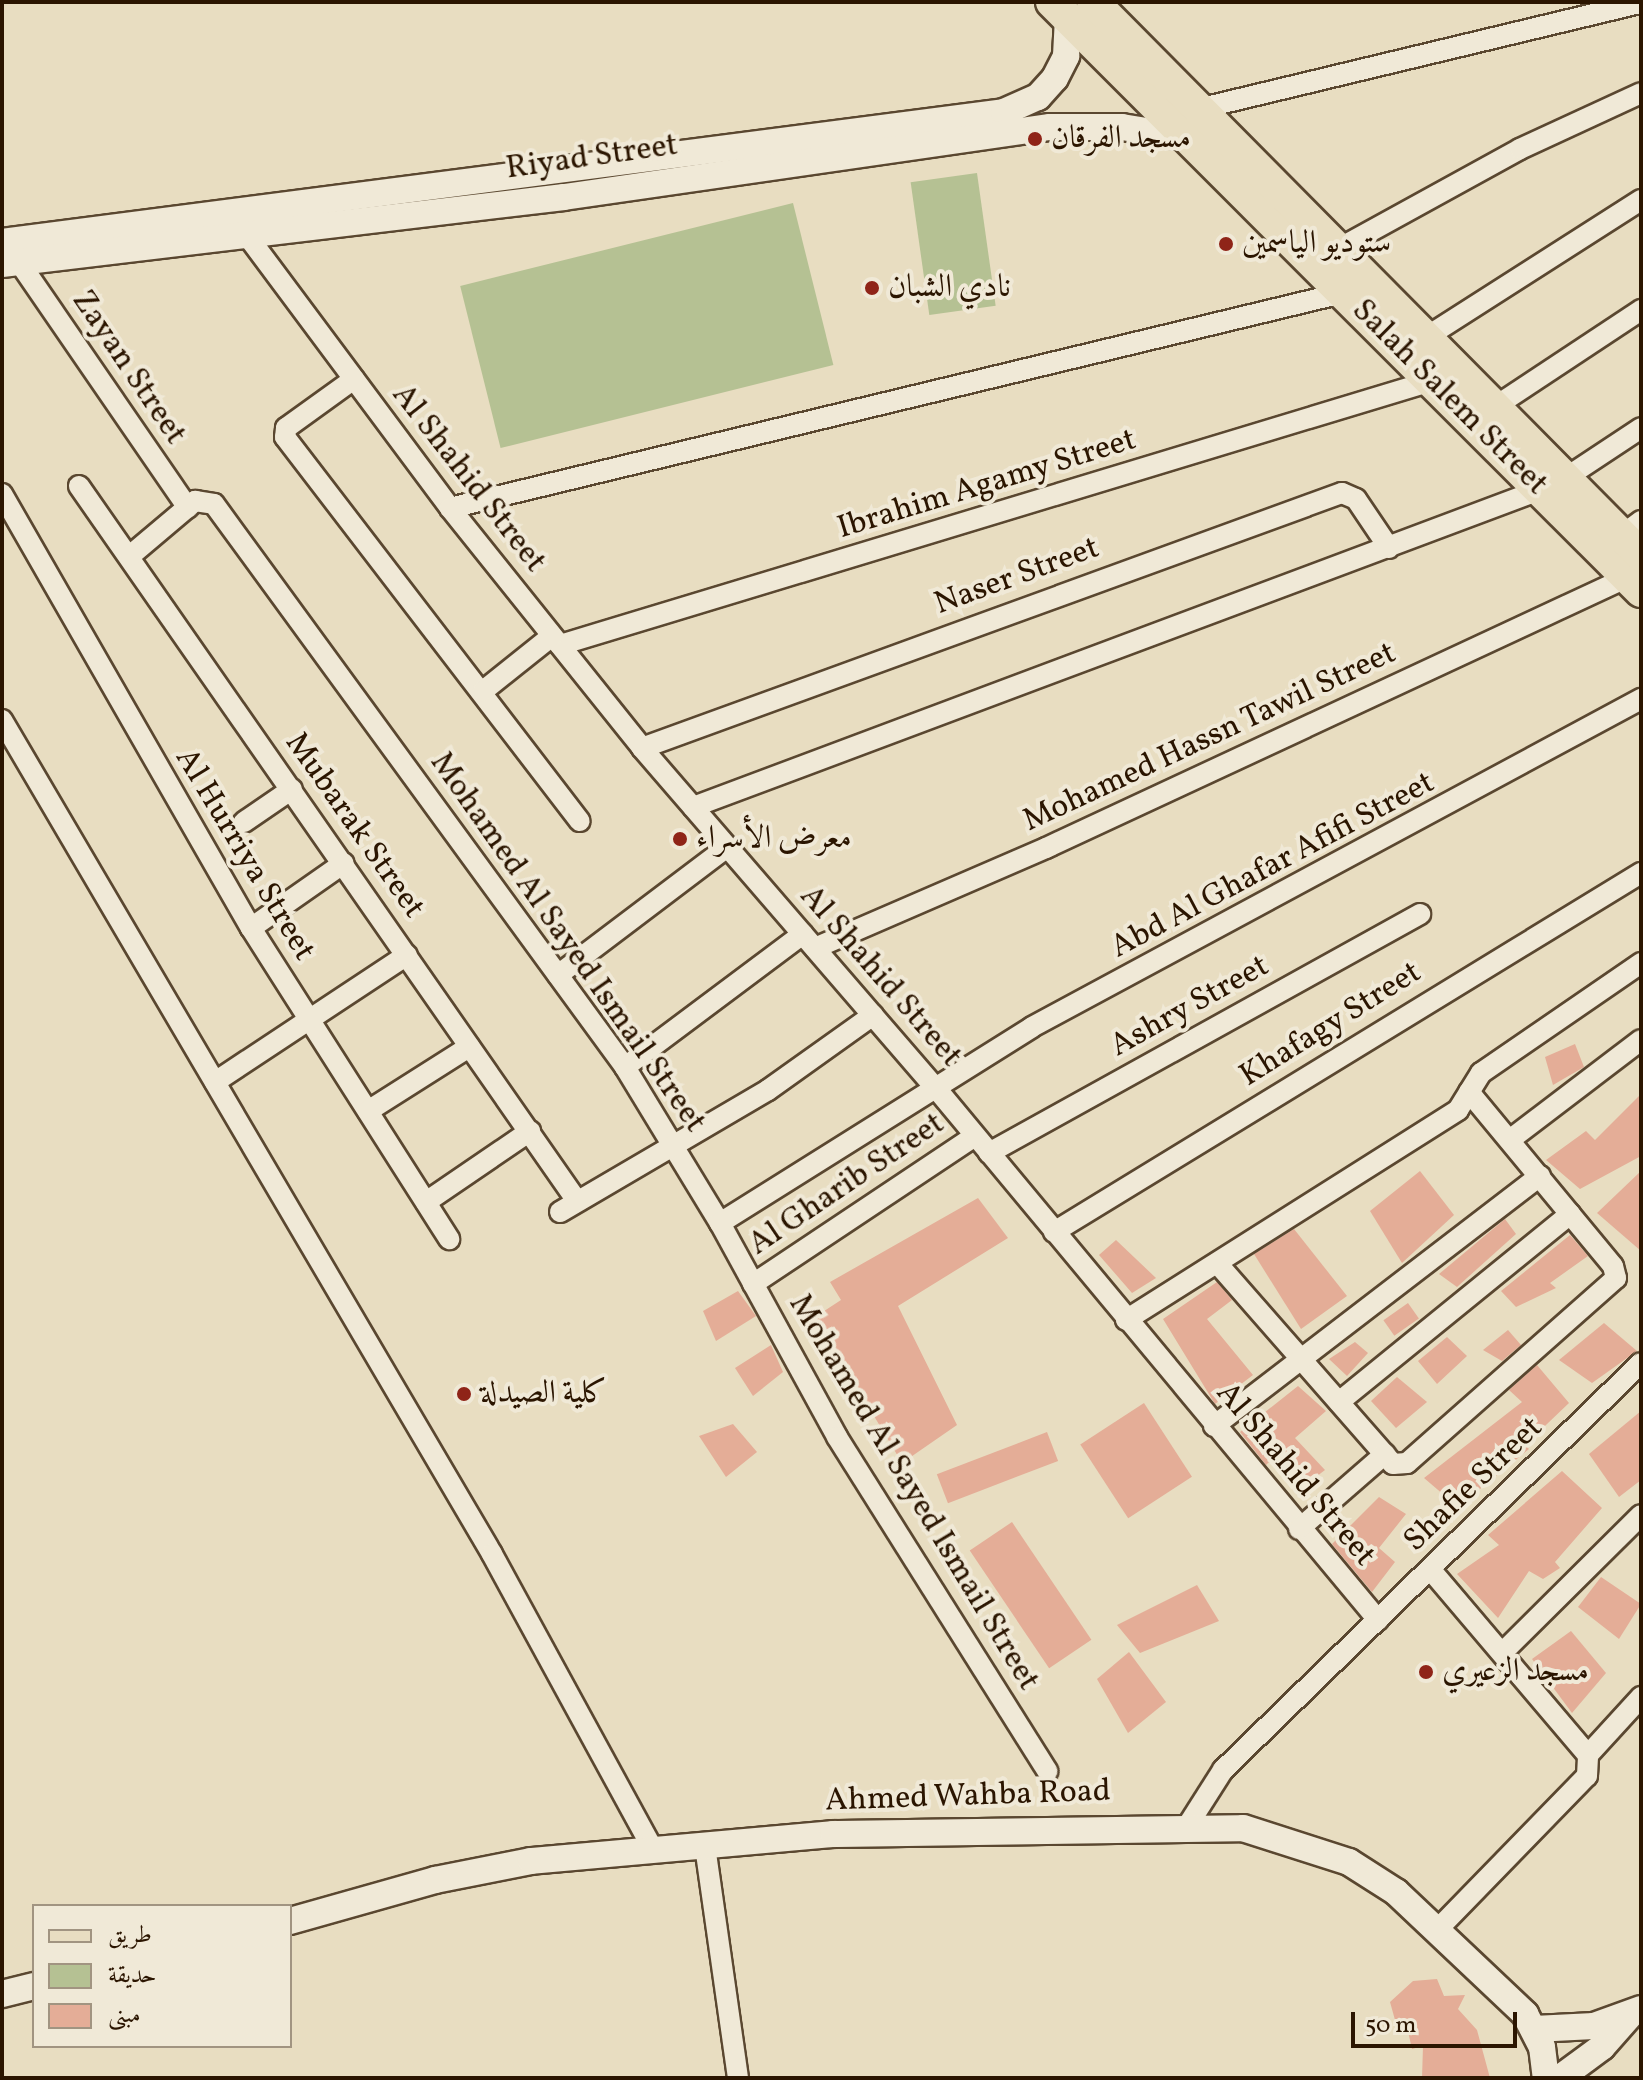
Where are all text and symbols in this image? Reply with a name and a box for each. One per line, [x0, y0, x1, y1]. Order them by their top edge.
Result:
place label: مسجد الفرقان [1051, 120, 1191, 158]
street label: Riyad Street [504, 127, 680, 189]
marker: مسجد الفرقان [1026, 130, 1044, 148]
place label: ستوديو الياسمين [1242, 225, 1391, 263]
marker: ستوديو الياسمين [1217, 235, 1235, 253]
place label: نادي الشبان [888, 269, 1011, 307]
marker: نادي الشبان [863, 279, 881, 297]
street label: Zayan Street [62, 284, 194, 452]
street label: Salah Salem Street [1343, 292, 1555, 504]
street label: Al Shahid Street [383, 377, 553, 581]
street label: Ibrahim Agamy Street [833, 421, 1141, 549]
street label: Naser Street [930, 530, 1104, 624]
street label: Mohamed Hassn Tawil Street [1017, 634, 1403, 842]
street label: Mubarak Street [276, 726, 432, 926]
street label: Al Hurriya Street [166, 742, 322, 968]
street label: Mohamed Al Sayed Ismail Street [421, 746, 713, 1140]
street label: Abd Al Ghafar Afifi Street [1105, 764, 1441, 968]
place label: معرض الأسراء [696, 820, 852, 858]
marker: معرض الأسراء [671, 830, 689, 848]
street label: Al Shahid Street [791, 878, 969, 1076]
street label: Ashry Street [1104, 947, 1276, 1067]
street label: Khafagy Street [1233, 954, 1429, 1096]
street label: Al Gharib Street [742, 1105, 952, 1265]
street label: Mohamed Al Sayed Ismail Street [779, 1288, 1047, 1698]
place label: كلية الصيدلة [480, 1375, 607, 1413]
street label: Al Shahid Street [1207, 1375, 1383, 1575]
marker: كلية الصيدلة [455, 1385, 473, 1403]
street label: Shafie Street [1397, 1409, 1551, 1561]
place label: مسجد الزعيري [1442, 1653, 1589, 1691]
marker: مسجد الزعيري [1417, 1663, 1435, 1681]
street label: Ahmed Wahba Road [824, 1773, 1112, 1821]
legend [32, 1904, 292, 2048]
text: طريق [108, 1919, 152, 1953]
text: حديقة [108, 1959, 157, 1993]
scale bar [1355, 1996, 1521, 2046]
text: مبنى [108, 1999, 141, 2033]
text: 50 m [1365, 2009, 1417, 2043]

